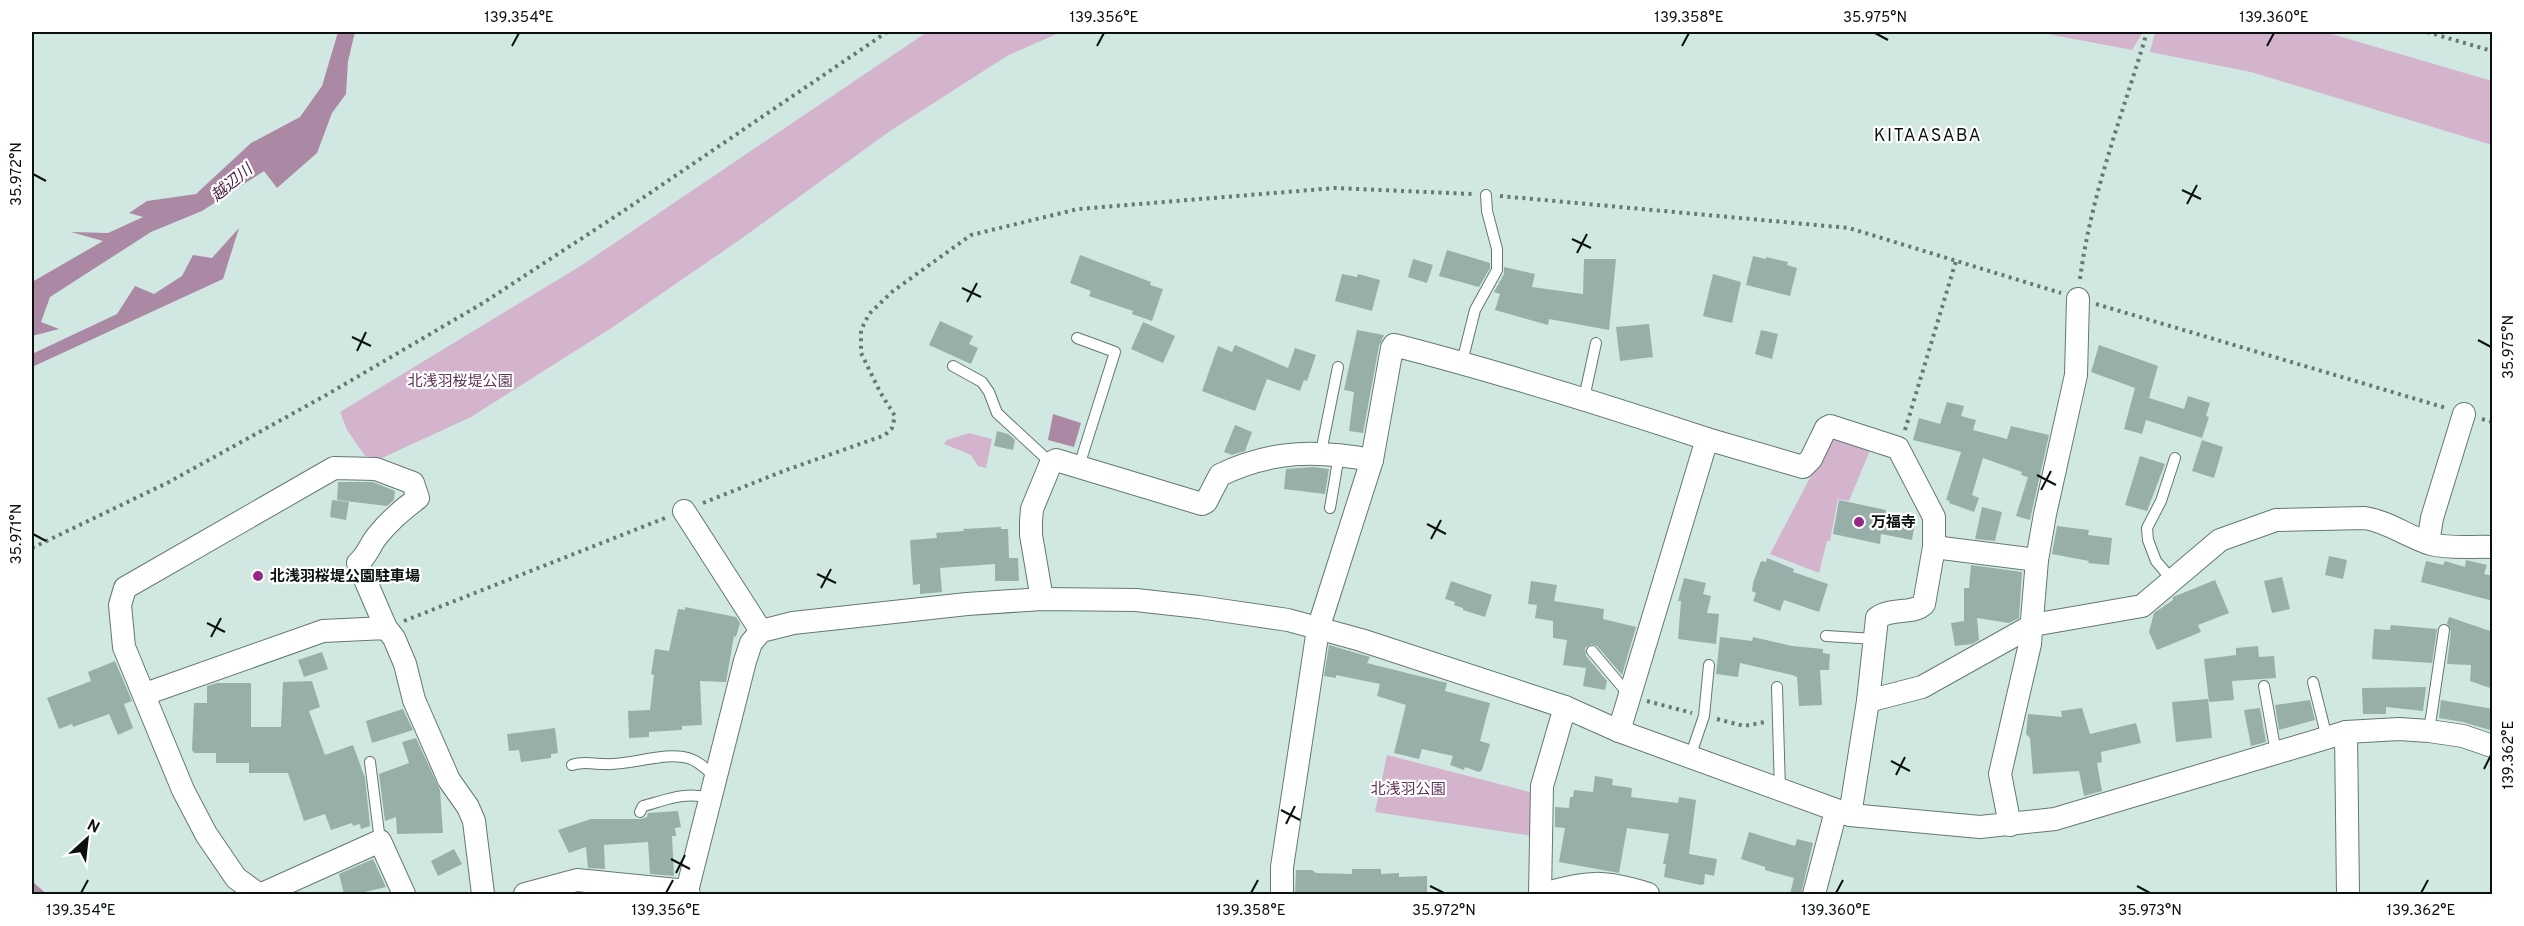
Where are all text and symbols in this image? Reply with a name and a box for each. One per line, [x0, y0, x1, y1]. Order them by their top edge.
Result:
text: 139.354°E [484, 9, 554, 28]
text: 139.356°E [1069, 9, 1139, 28]
text: 139.358°E [1654, 9, 1724, 28]
text: 35.975°N [1843, 9, 1907, 28]
text: 139.360°E [2239, 9, 2309, 28]
district label: KITAASABA [1874, 125, 1982, 148]
text: 35.972°N [8, 142, 27, 206]
water label: 越辺川 [207, 159, 259, 207]
text: 35.975°N [2500, 315, 2519, 379]
park label: 北浅羽桜堤公園 [407, 372, 513, 392]
text: 35.971°N [8, 504, 27, 564]
place label: 万福寺 [1871, 514, 1916, 533]
marker: 万福寺 [1852, 515, 1866, 529]
place label: 北浅羽桜堤公園駐車場 [270, 567, 420, 587]
marker: 北浅羽桜堤公園駐車場 [251, 569, 265, 583]
text: 139.362°E [2500, 721, 2519, 789]
park label: 北浅羽公園 [1370, 780, 1446, 800]
north arrow [57, 809, 117, 869]
text: N [83, 816, 103, 839]
text: 139.354°E [46, 902, 116, 921]
text: 139.356°E [631, 902, 701, 921]
text: 139.358°E [1216, 902, 1286, 921]
text: 35.972°N [1412, 902, 1476, 921]
text: 139.360°E [1801, 902, 1871, 921]
text: 35.973°N [2118, 902, 2182, 921]
text: 139.362°E [2387, 902, 2455, 921]

